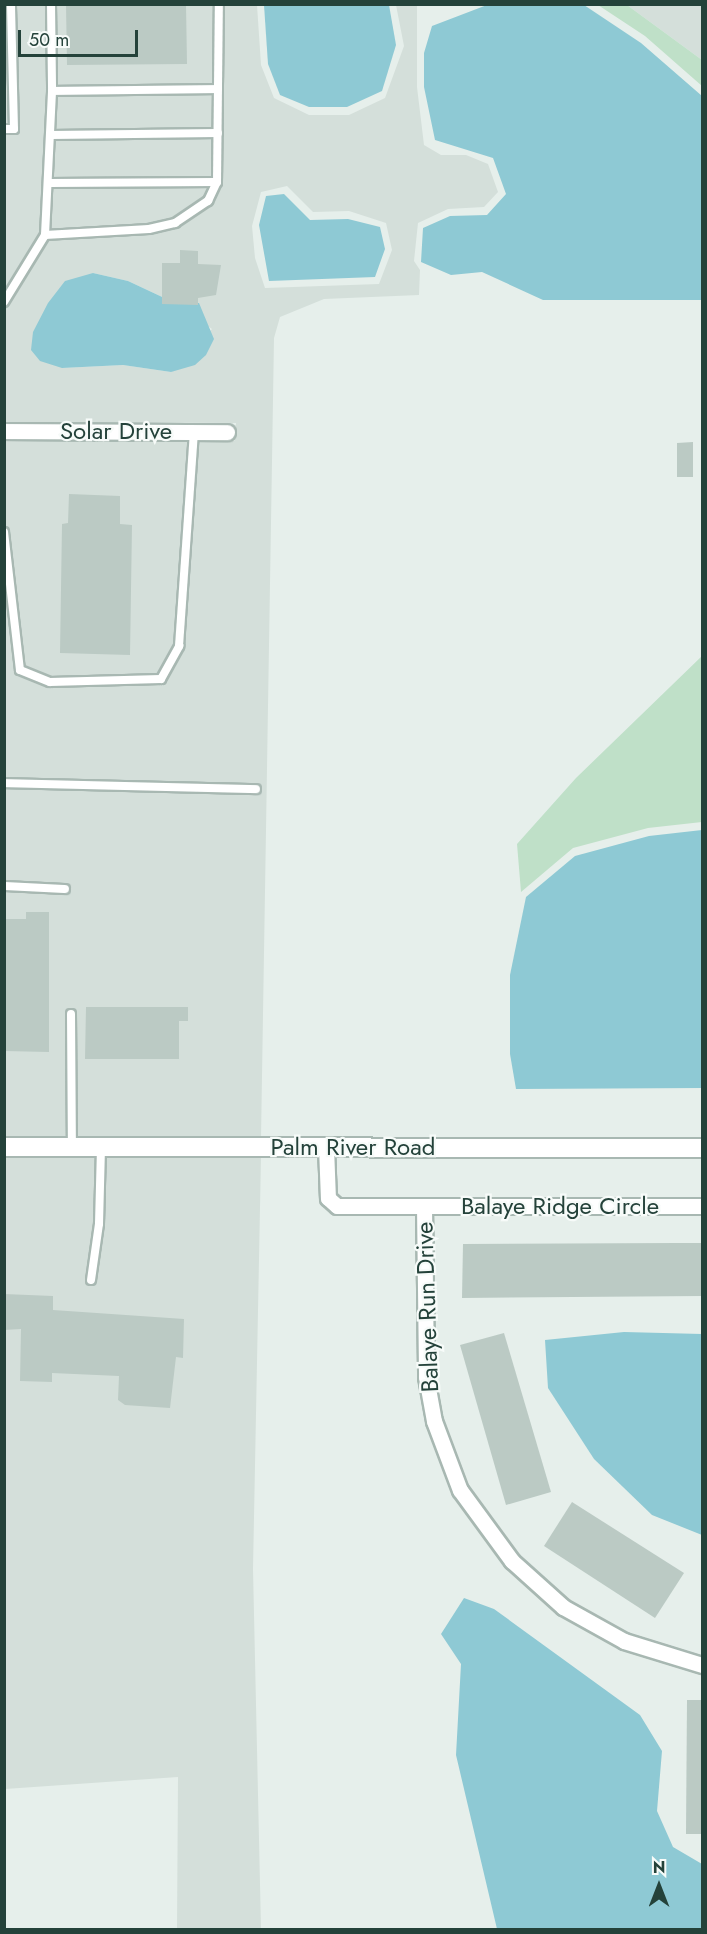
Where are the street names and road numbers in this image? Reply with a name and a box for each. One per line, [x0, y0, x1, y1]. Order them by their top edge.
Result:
street label: Solar Drive [60, 417, 172, 445]
street label: Palm River Road [271, 1133, 435, 1161]
street label: Balaye Ridge Circle [461, 1192, 659, 1220]
street label: Balaye Run Drive [410, 1221, 444, 1393]

